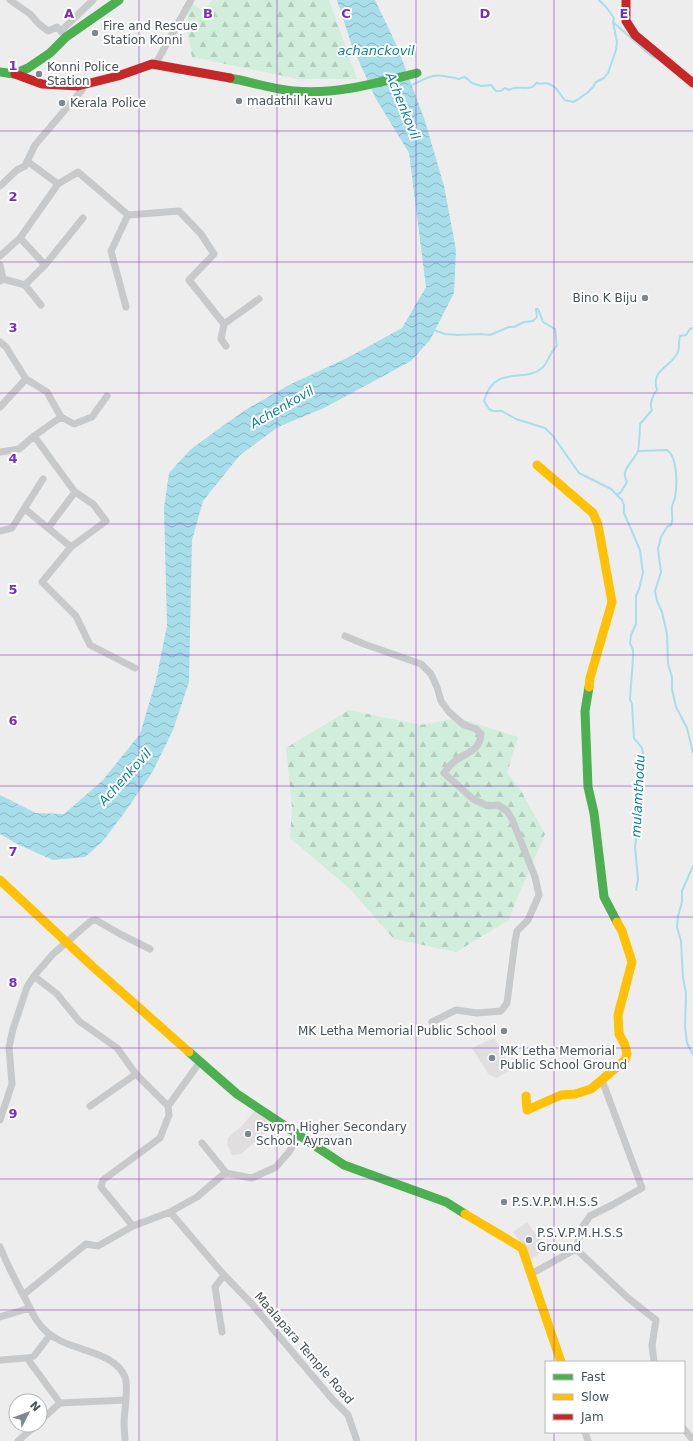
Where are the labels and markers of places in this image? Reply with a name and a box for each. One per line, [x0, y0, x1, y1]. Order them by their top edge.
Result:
place label: Fire and Rescue Station Konni [103, 19, 198, 47]
marker: Fire and Rescue Station Konni [90, 28, 100, 38]
place label: Konni Police Station [47, 60, 119, 88]
marker: Konni Police Station [34, 69, 44, 79]
place label: madathil kavu [247, 94, 333, 108]
place label: Kerala Police [70, 96, 146, 110]
marker: madathil kavu [234, 96, 244, 106]
marker: Kerala Police [57, 98, 67, 108]
place label: Bino K Biju [572, 291, 637, 305]
marker: Bino K Biju [640, 293, 650, 303]
place label: MK Letha Memorial Public School [298, 1024, 496, 1038]
marker: MK Letha Memorial Public School [499, 1026, 509, 1036]
place label: MK Letha Memorial Public School Ground [500, 1044, 627, 1072]
marker: MK Letha Memorial Public School Ground [487, 1053, 497, 1063]
place label: Psvpm Higher Secondary School, Ayravan [256, 1120, 407, 1148]
marker: Psvpm Higher Secondary School, Ayravan [243, 1129, 253, 1139]
place label: P.S.V.P.M.H.S.S [512, 1195, 598, 1209]
marker: P.S.V.P.M.H.S.S [499, 1197, 509, 1207]
place label: P.S.V.P.M.H.S.S Ground [537, 1226, 623, 1254]
marker: P.S.V.P.M.H.S.S Ground [524, 1235, 534, 1245]

